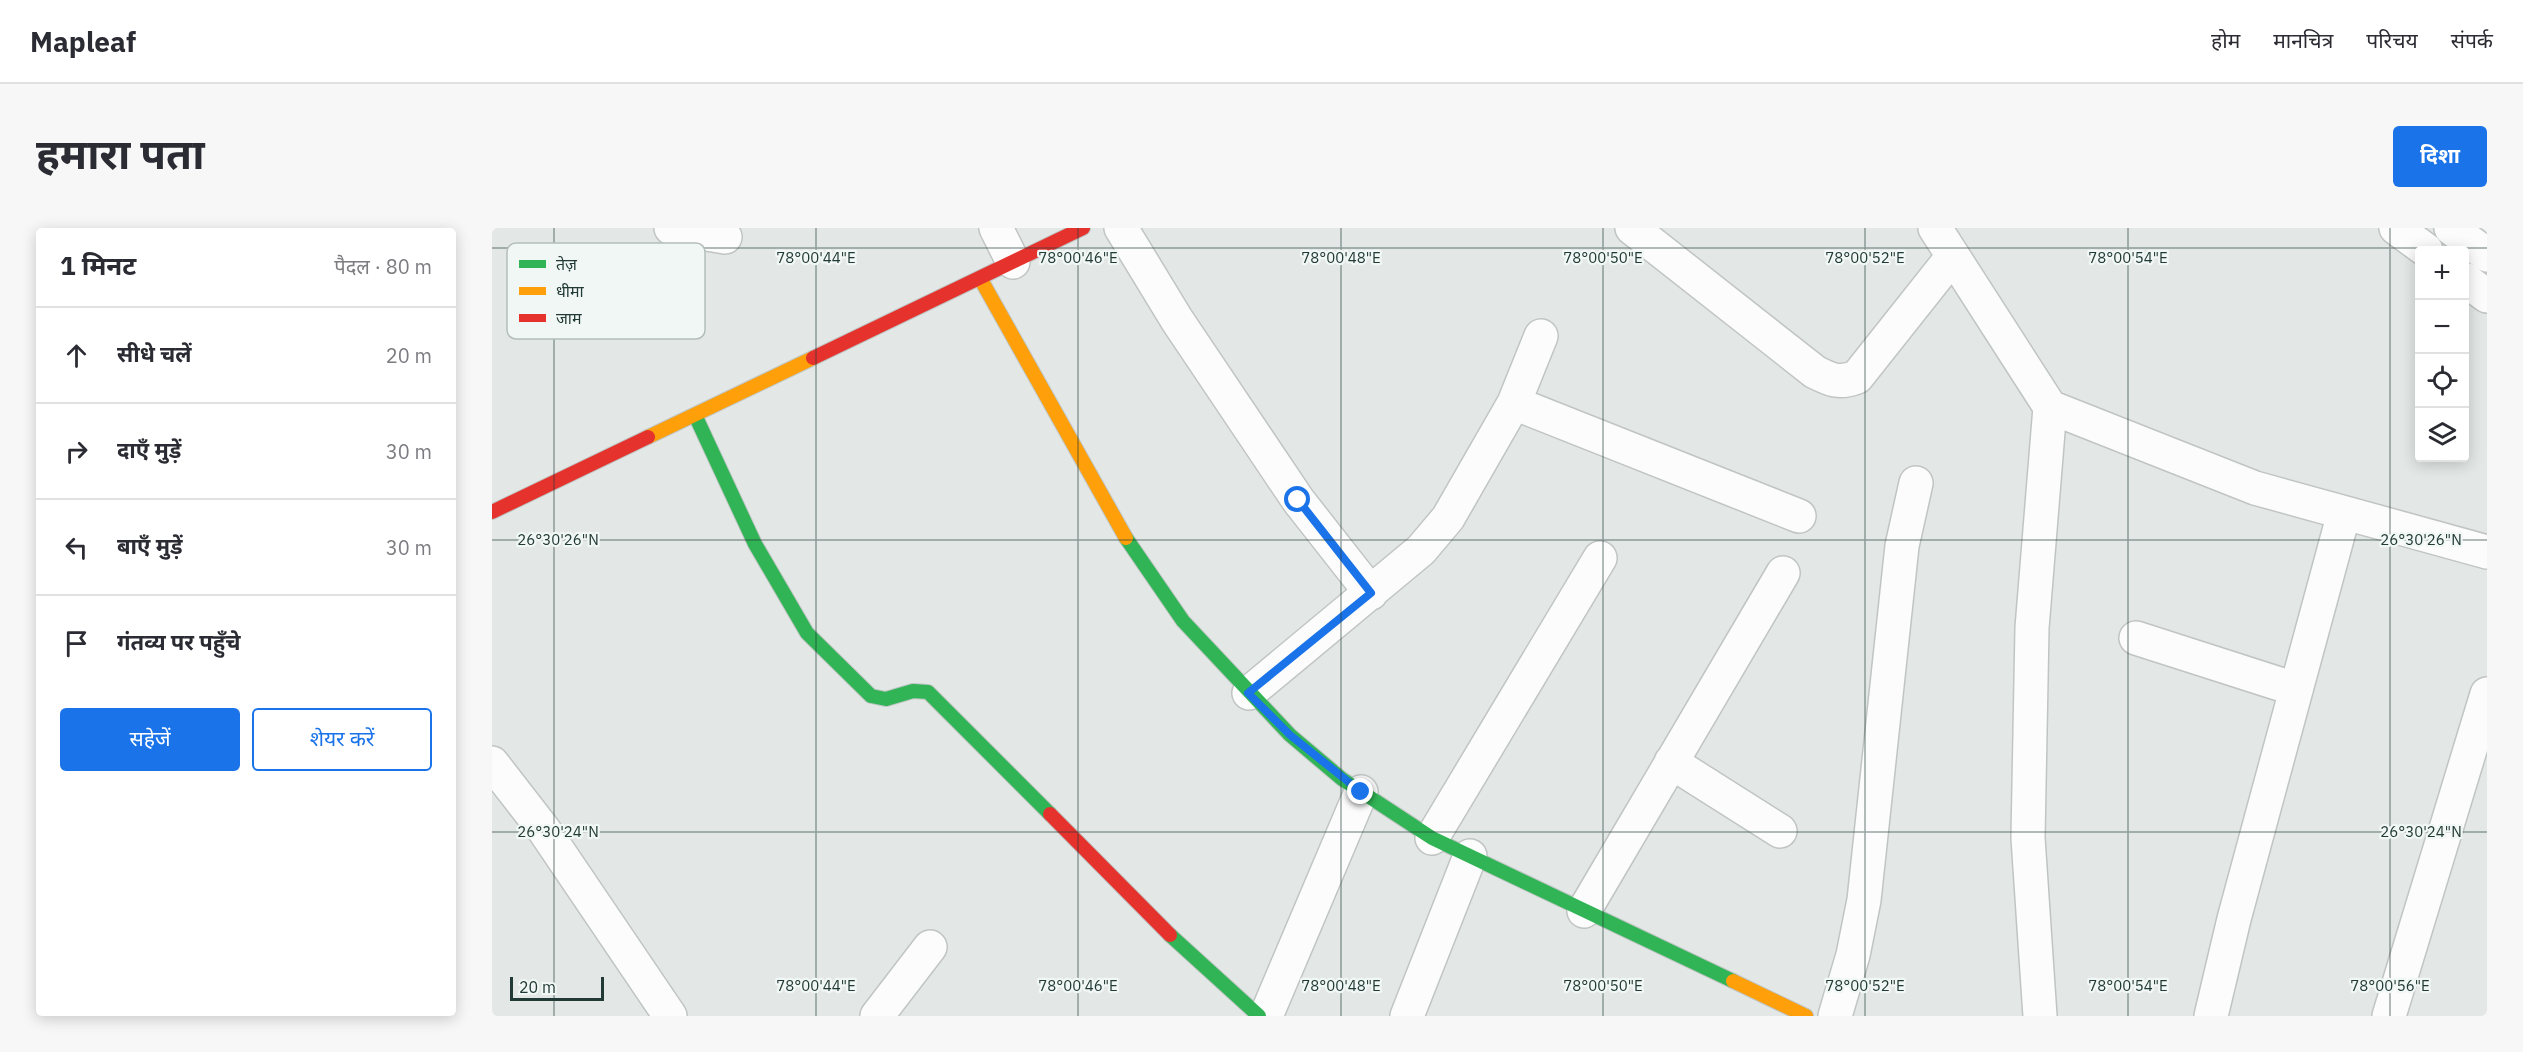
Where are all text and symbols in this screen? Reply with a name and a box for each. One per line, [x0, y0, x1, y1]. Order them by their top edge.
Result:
text: Mapleaf [30, 23, 136, 60]
text: होम [2211, 26, 2240, 54]
text: मानचित्र [2273, 26, 2333, 54]
text: परिचय [2366, 26, 2418, 54]
text: संपर्क [2451, 26, 2493, 54]
text: हमारा पता [36, 126, 205, 181]
button: दिशा [2393, 126, 2487, 187]
legend [507, 243, 705, 339]
map controls [2415, 246, 2469, 462]
button: + [2415, 246, 2469, 300]
text: 1 मिनट [60, 248, 136, 282]
text: 78°00'44"E [776, 248, 856, 267]
text: 78°00'46"E [1038, 248, 1118, 267]
text: 78°00'48"E [1301, 248, 1381, 267]
text: 78°00'50"E [1563, 248, 1643, 267]
text: 78°00'52"E [1825, 248, 1905, 267]
text: 78°00'54"E [2088, 248, 2168, 267]
text: पैदल · 80 m [334, 253, 432, 280]
text: तेज़ [556, 254, 578, 274]
text: धीमा [556, 281, 585, 301]
button: − [2415, 300, 2469, 354]
text: जाम [556, 308, 582, 328]
icon: ahead [60, 339, 93, 372]
text: सीधे चलें [117, 339, 192, 368]
text: 20 m [386, 342, 432, 369]
button: locate [2415, 354, 2469, 408]
button: layers [2415, 408, 2469, 462]
icon: right [60, 435, 93, 468]
text: दाएँ मुड़ें [117, 435, 181, 464]
text: 30 m [386, 438, 432, 465]
route start [1284, 486, 1310, 512]
text: 26°30'26"N [517, 530, 599, 549]
text: 26°30'26"N [2380, 530, 2462, 549]
icon: left [60, 531, 93, 564]
text: बाएँ मुड़ें [117, 531, 183, 560]
text: 30 m [386, 534, 432, 561]
icon: arrive [60, 627, 93, 660]
text: गंतव्य पर पहुँचे [117, 627, 241, 656]
button: सहेजें [60, 708, 240, 771]
button: शेयर करें [252, 708, 432, 771]
route end [1347, 778, 1373, 804]
text: 26°30'24"N [517, 822, 599, 841]
text: 26°30'24"N [2380, 822, 2462, 841]
scale bar [510, 974, 604, 1002]
text: 78°00'44"E [776, 976, 856, 995]
text: 78°00'46"E [1038, 976, 1118, 995]
text: 78°00'48"E [1301, 976, 1381, 995]
text: 78°00'50"E [1563, 976, 1643, 995]
text: 78°00'52"E [1825, 976, 1905, 995]
text: 78°00'54"E [2088, 976, 2168, 995]
text: 78°00'56"E [2350, 976, 2430, 995]
text: 20 m [519, 977, 556, 997]

